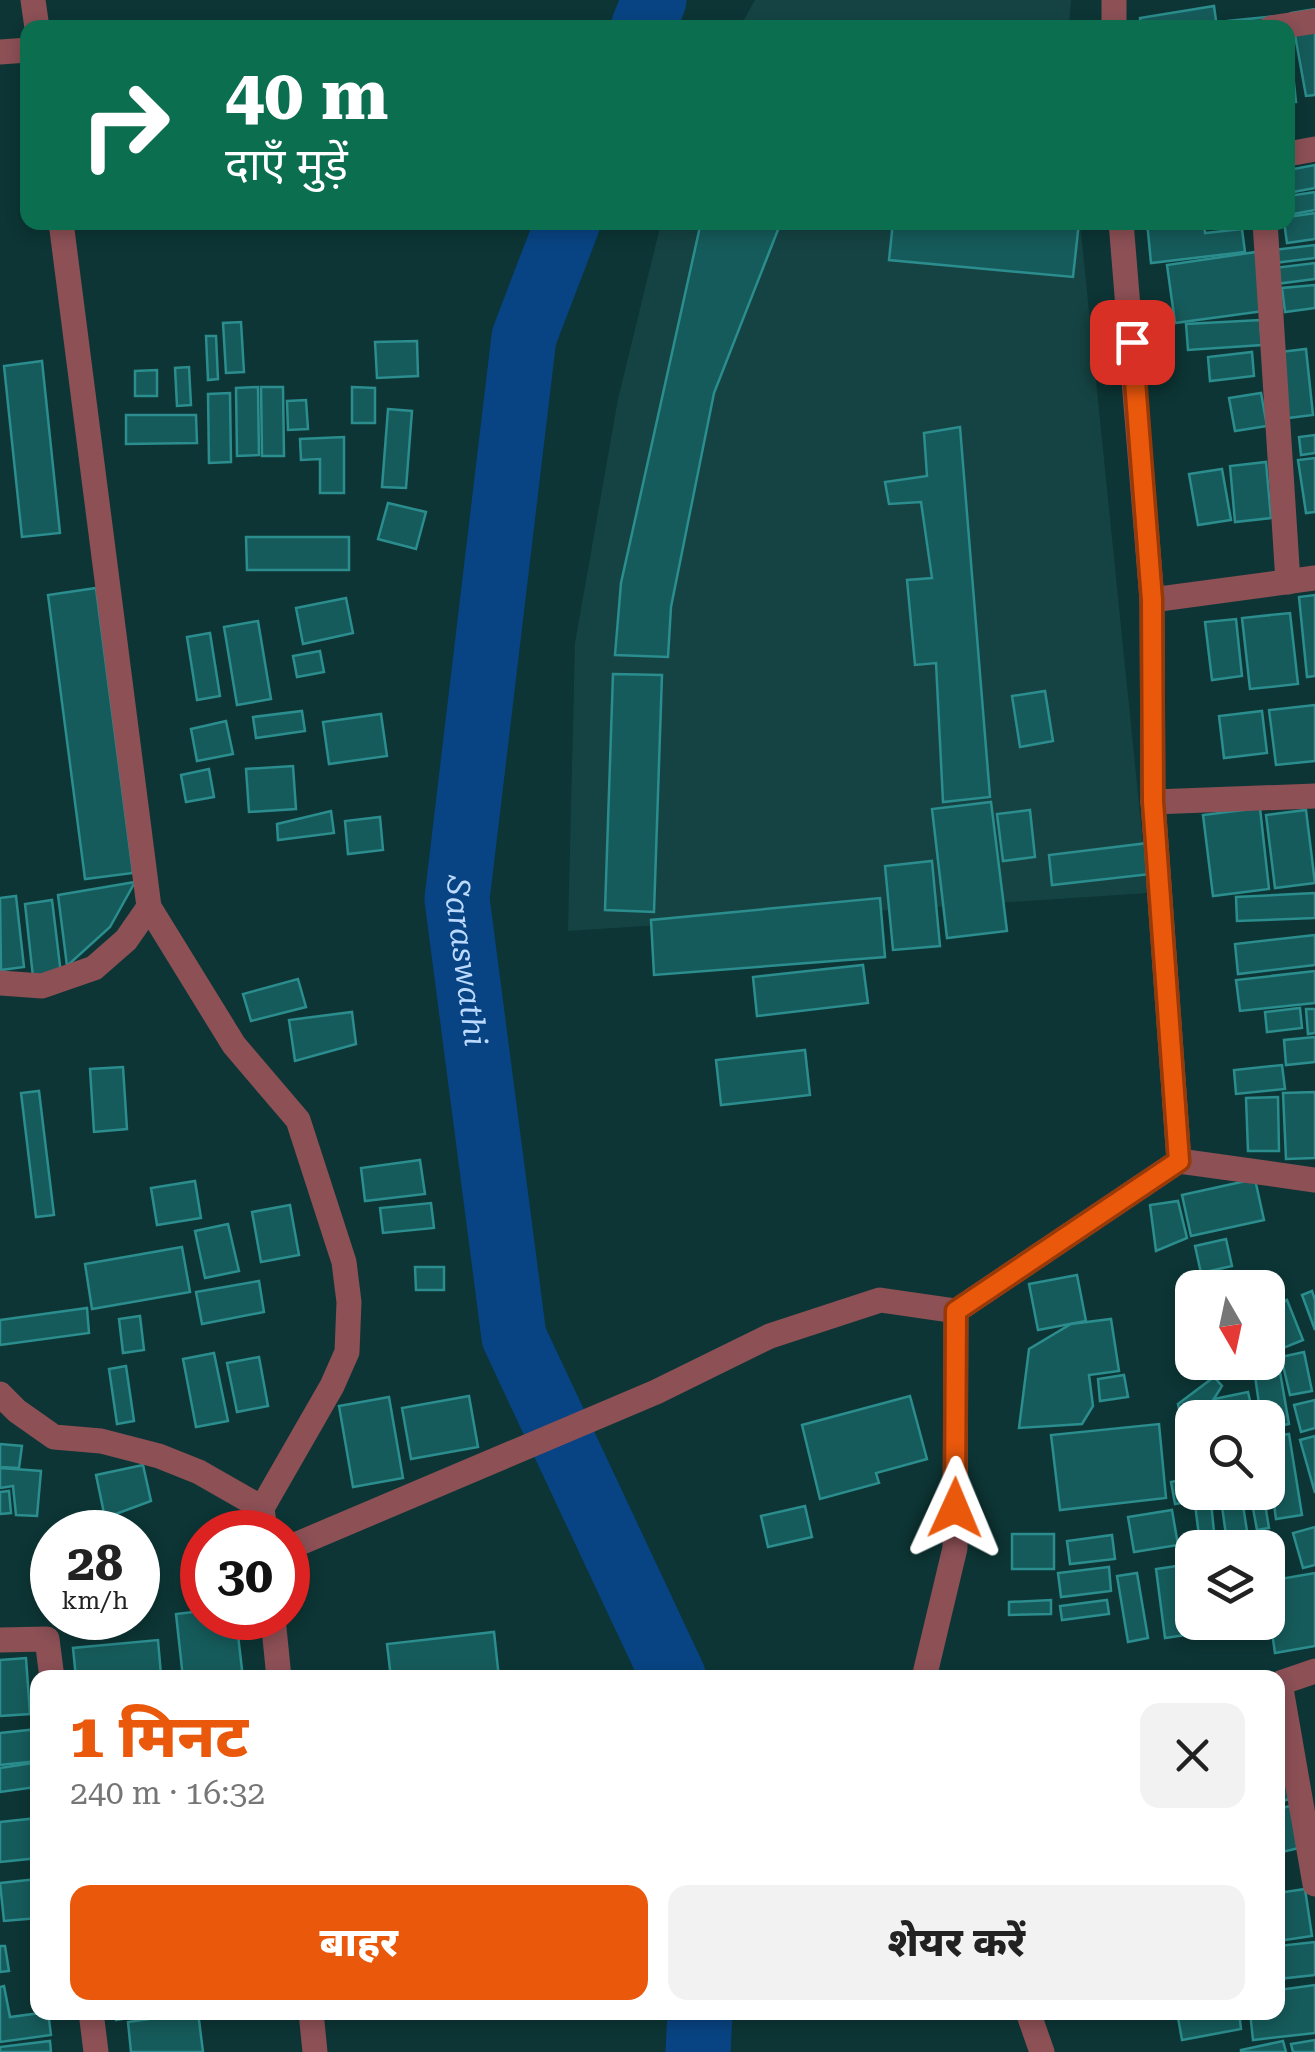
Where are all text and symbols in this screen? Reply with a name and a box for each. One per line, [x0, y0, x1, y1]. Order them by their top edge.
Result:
text: 40 m [225, 54, 389, 136]
icon: right [60, 60, 190, 190]
text: दाएँ मुड़ें [225, 138, 348, 191]
pin [1090, 300, 1175, 385]
icon: arrive [1105, 315, 1160, 370]
water label: Saraswathi [438, 873, 495, 1049]
north arrow [1175, 1270, 1285, 1380]
map controls [1175, 1270, 1285, 1640]
button: search [1175, 1400, 1285, 1510]
position arrow [903, 1456, 1007, 1560]
speed limit sign: 30 [180, 1510, 310, 1640]
button: layers [1175, 1530, 1285, 1640]
text: 28 [67, 1534, 123, 1592]
text: km/h [62, 1586, 128, 1615]
text: 1 मिनट [70, 1701, 248, 1772]
button: close [1140, 1703, 1245, 1808]
text: 240 m · 16:32 [70, 1774, 265, 1812]
button: बाहर [70, 1885, 648, 2000]
button: शेयर करें [668, 1885, 1245, 2000]

